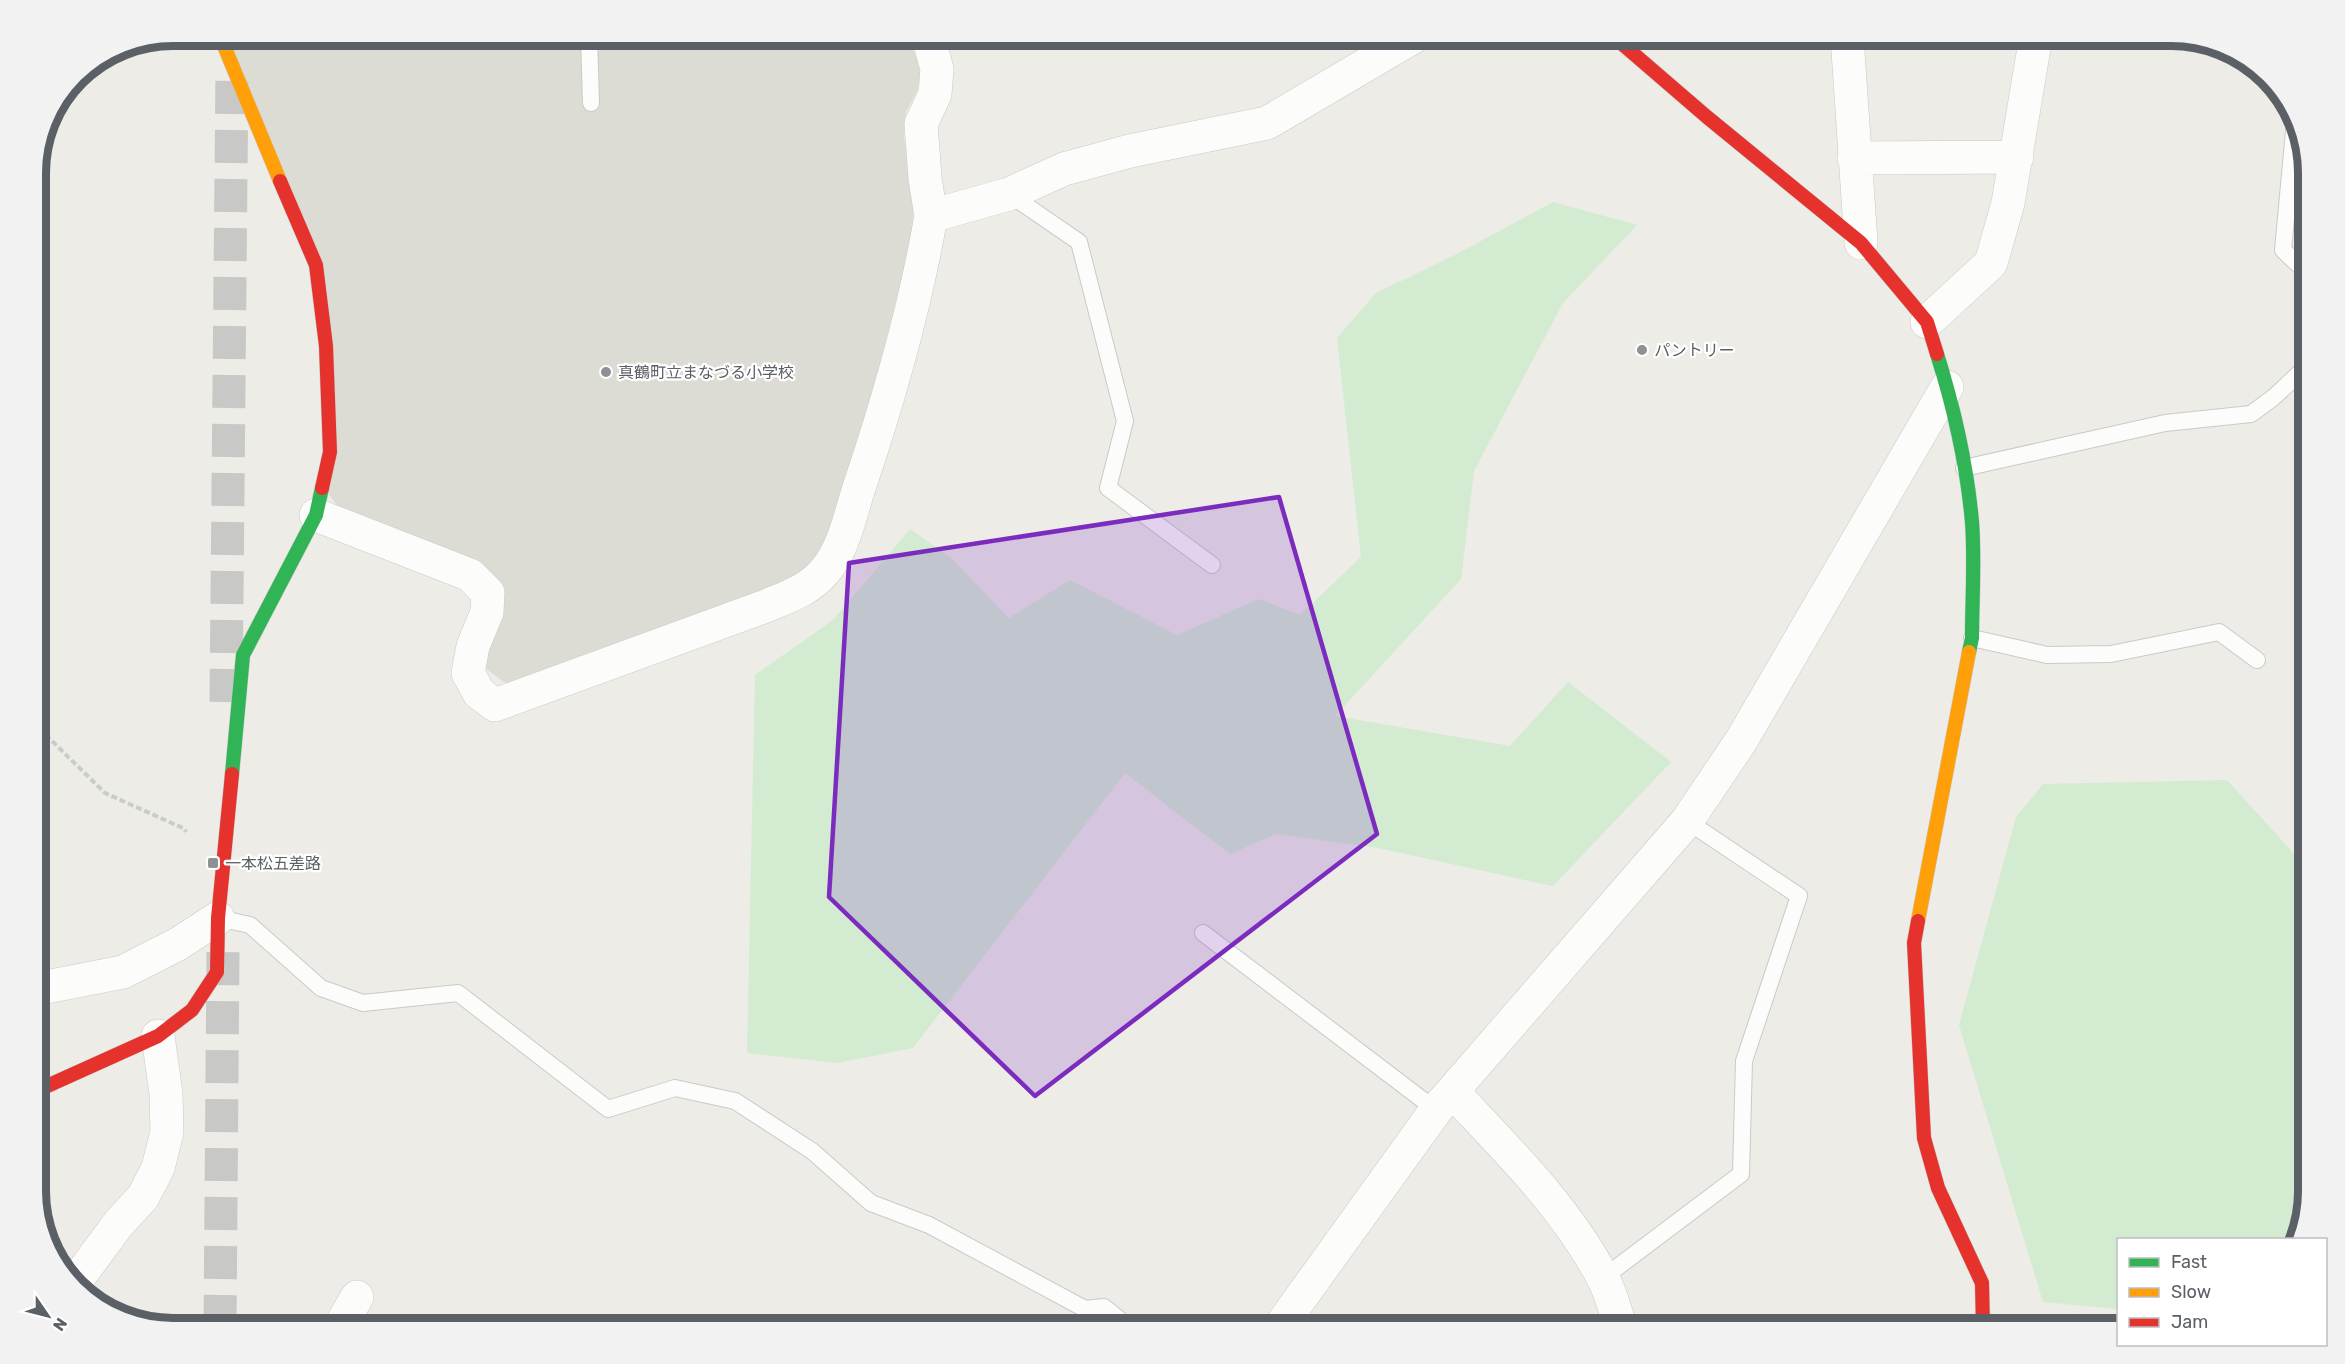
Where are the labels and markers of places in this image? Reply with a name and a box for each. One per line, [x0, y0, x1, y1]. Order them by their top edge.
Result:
place label: パントリー [1654, 341, 1735, 360]
marker: パントリー [1635, 343, 1649, 357]
place label: 真鶴町立まなづる小学校 [618, 363, 794, 382]
marker: 真鶴町立まなづる小学校 [599, 365, 613, 379]
place label: 一本松五差路 [225, 854, 321, 873]
marker: 一本松五差路 [206, 856, 220, 870]

